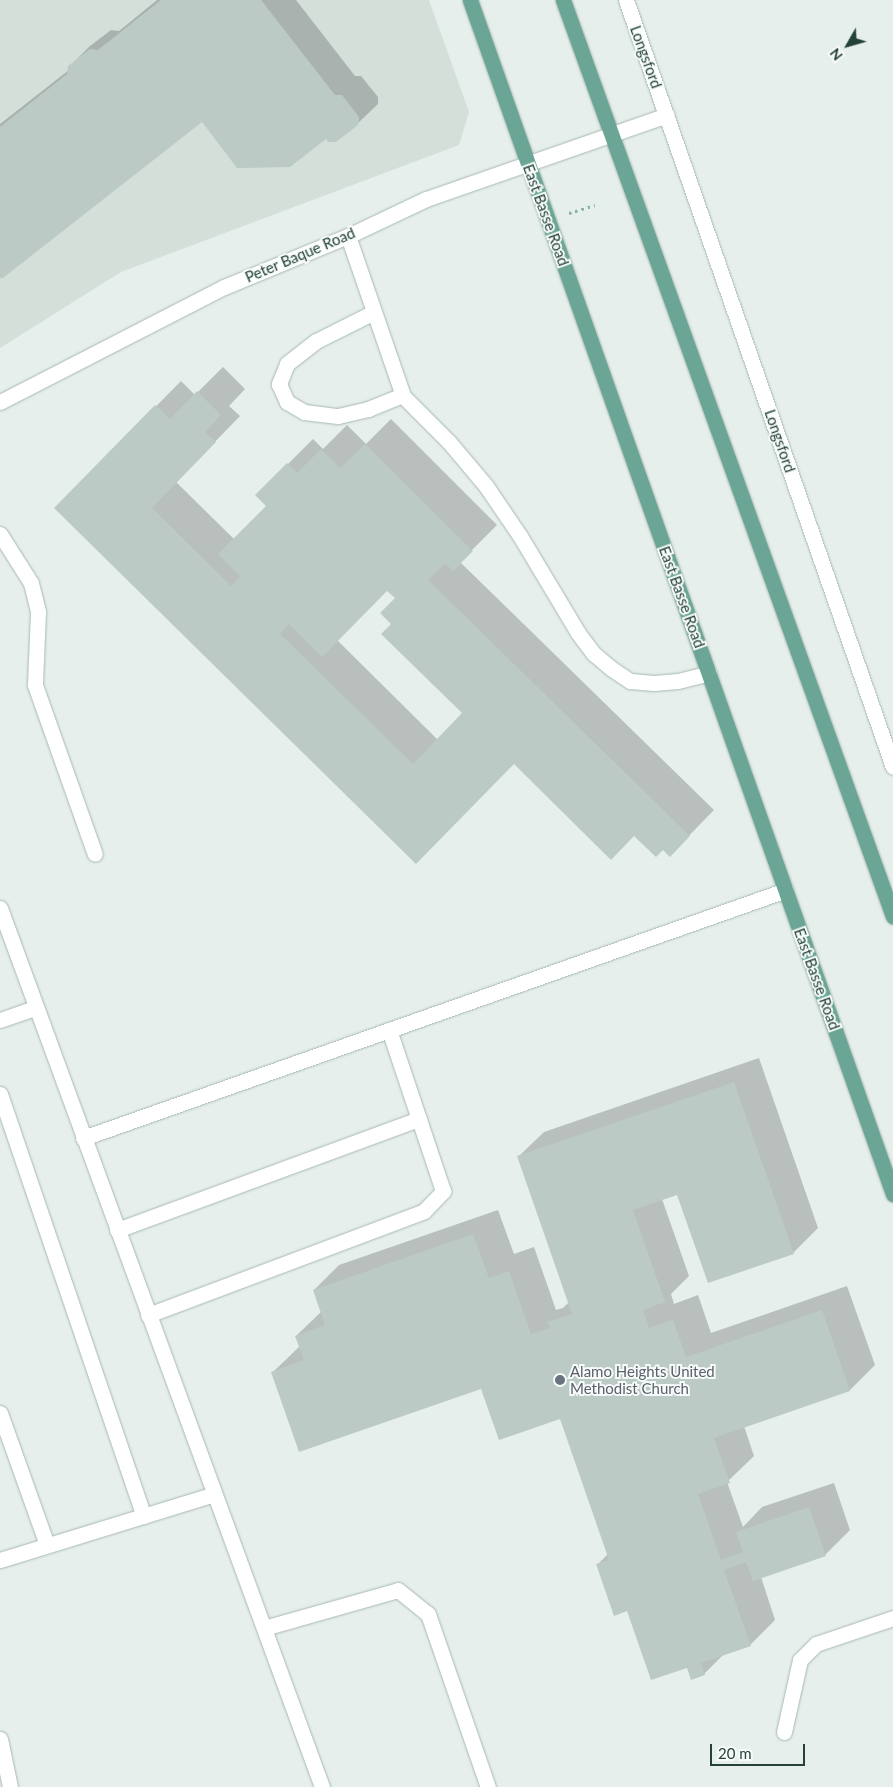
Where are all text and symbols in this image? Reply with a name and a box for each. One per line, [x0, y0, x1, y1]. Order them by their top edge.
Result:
north arrow [823, 20, 873, 70]
street label: Longsford [626, 23, 666, 91]
text: N [826, 45, 846, 64]
street label: East Basse Road [519, 162, 573, 268]
street label: Peter Baque Road [242, 224, 358, 286]
street label: Longsford [761, 407, 799, 475]
street label: East Basse Road [655, 544, 709, 650]
street label: East Basse Road [790, 926, 844, 1032]
place label: Alamo Heights United Methodist Church [570, 1362, 715, 1397]
marker: Alamo Heights United Methodist Church [554, 1374, 566, 1386]
scale bar [713, 1734, 808, 1766]
text: 20 m [718, 1744, 752, 1762]

